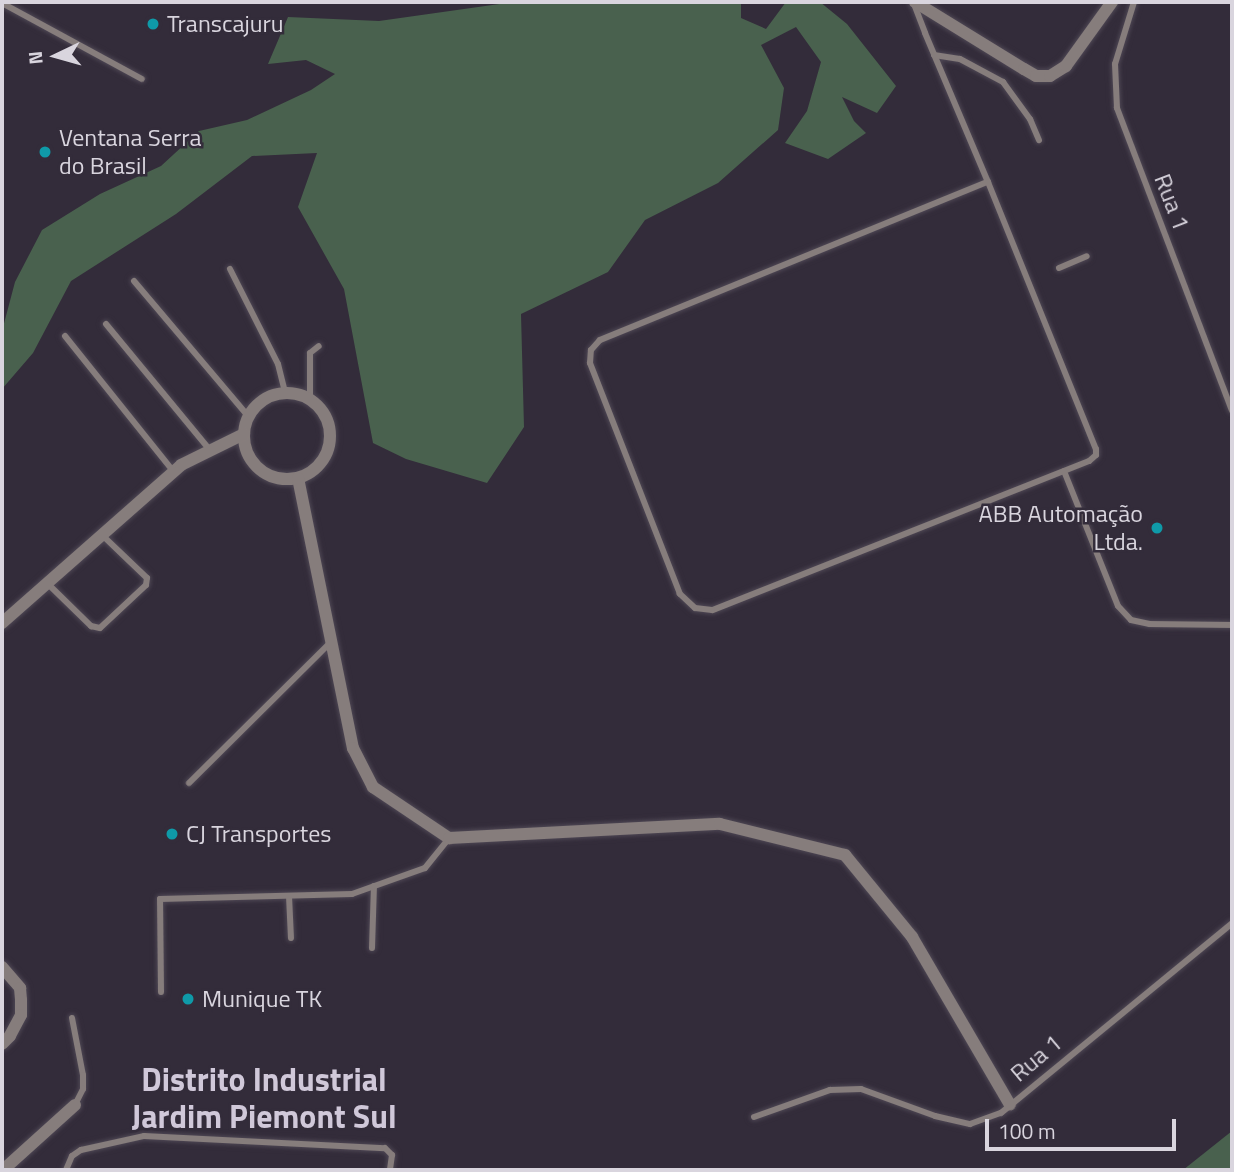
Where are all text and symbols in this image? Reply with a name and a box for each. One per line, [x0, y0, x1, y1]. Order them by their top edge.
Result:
place label: Transcajuru [167, 10, 283, 38]
marker: Transcajuru [145, 16, 161, 32]
north arrow [21, 21, 91, 91]
text: N [20, 50, 50, 66]
place label: Ventana Serra do Brasil [59, 124, 202, 180]
marker: Ventana Serra do Brasil [37, 144, 53, 160]
street label: Rua 1 [1148, 170, 1196, 234]
place label: ABB Automação Ltda. [978, 500, 1143, 556]
marker: ABB Automação Ltda. [1149, 520, 1165, 536]
place label: CJ Transportes [186, 820, 331, 848]
marker: CJ Transportes [164, 826, 180, 842]
place label: Munique TK [202, 985, 322, 1013]
marker: Munique TK [180, 991, 196, 1007]
street label: Rua 1 [1004, 1028, 1068, 1088]
district label: Distrito Industrial Jardim Piemont Sul [131, 1061, 397, 1136]
scale bar [989, 1106, 1180, 1150]
text: 100 m [998, 1115, 1055, 1147]

